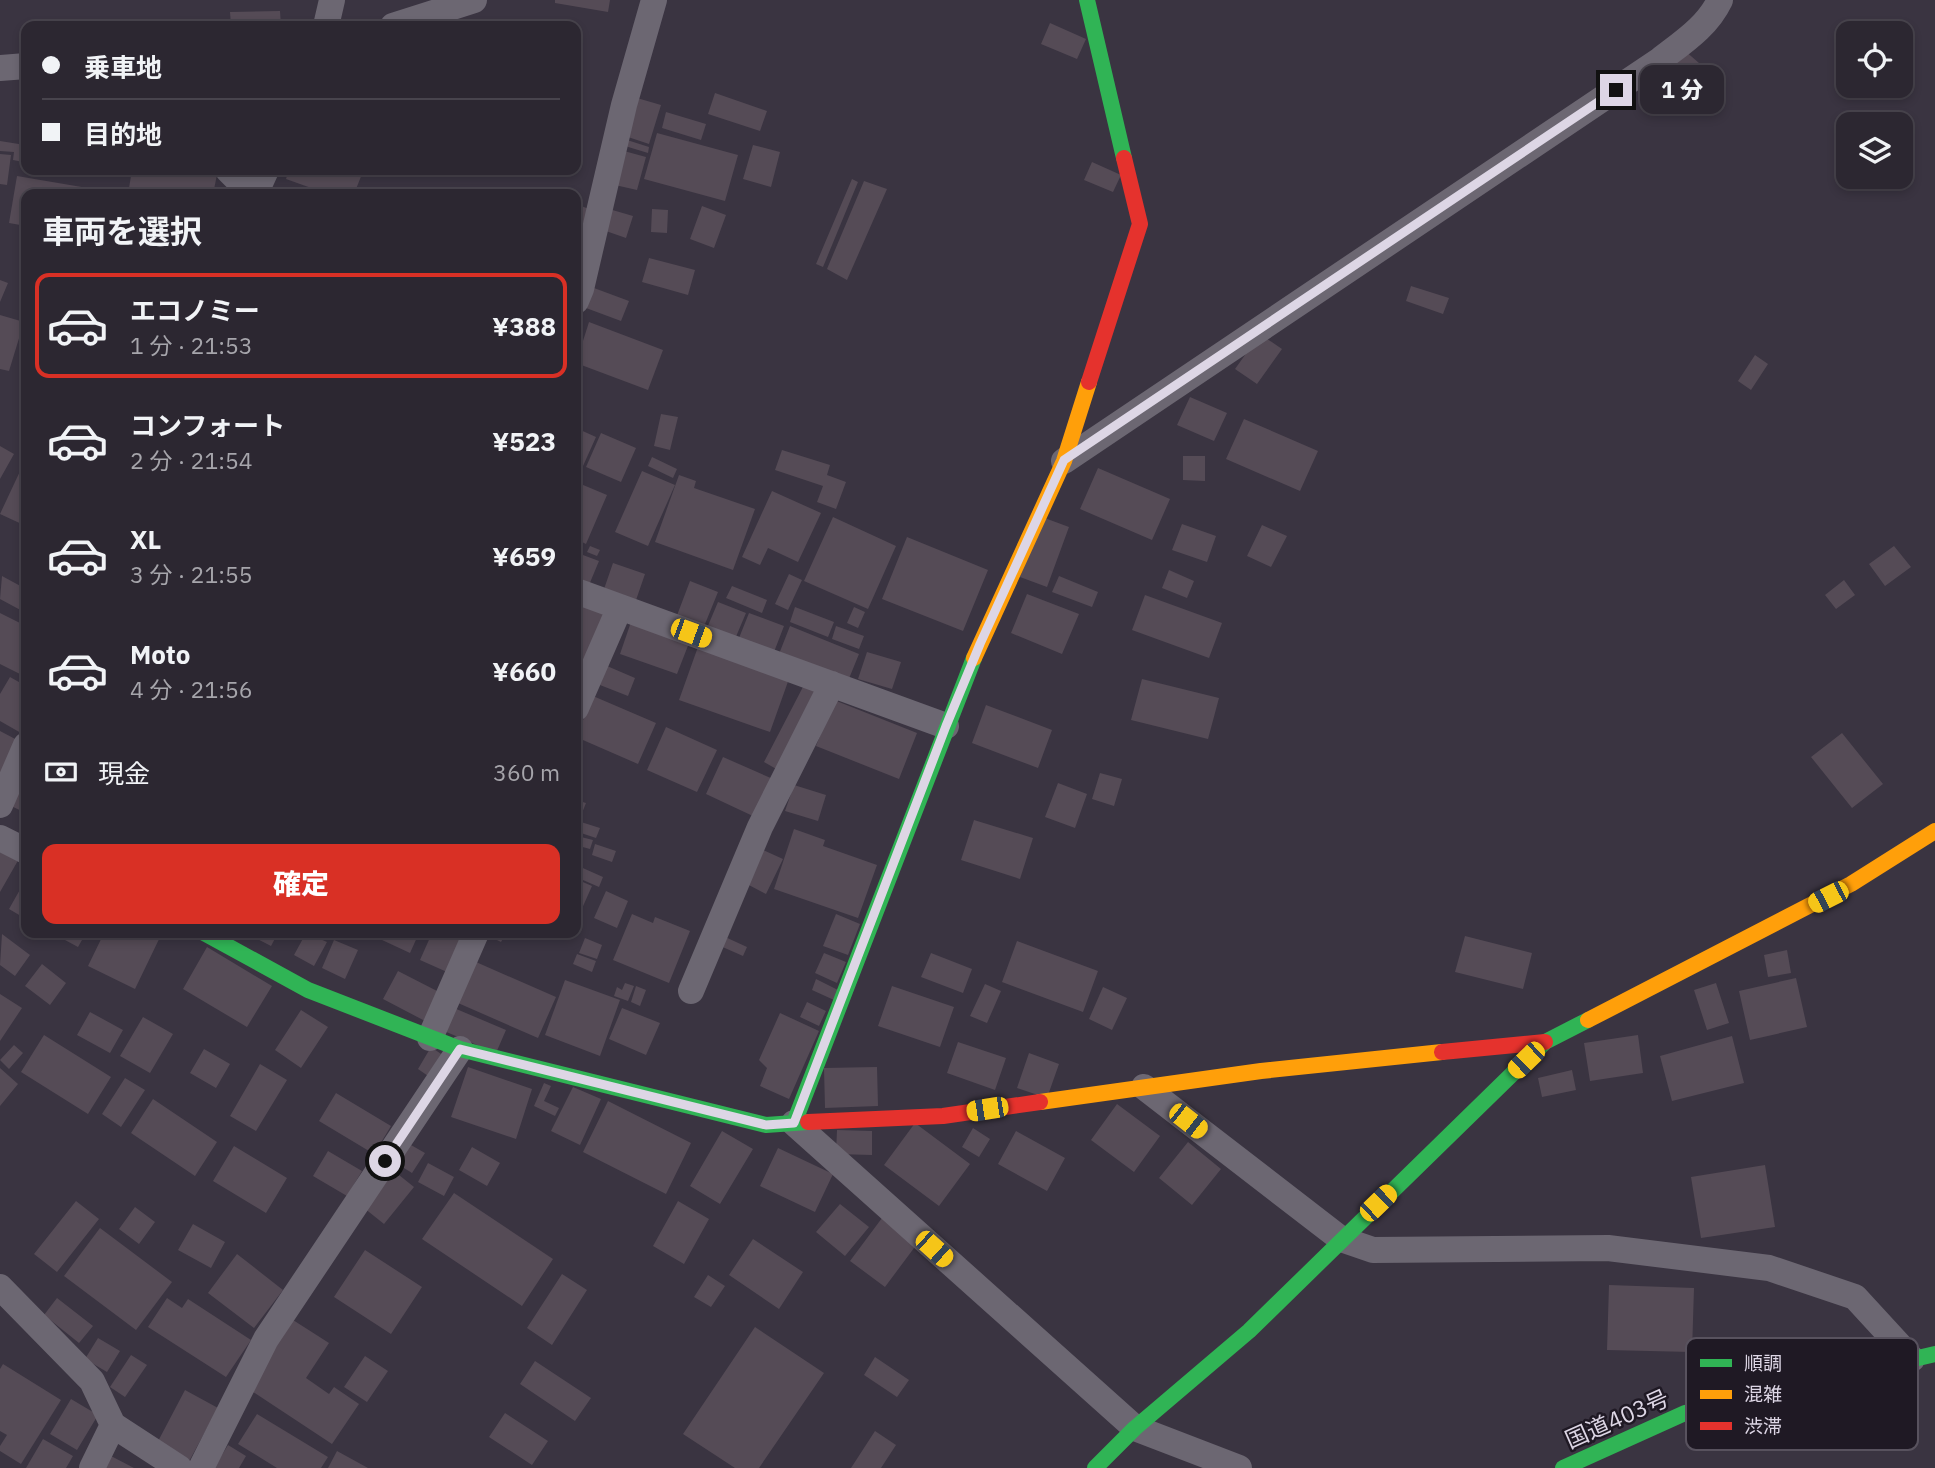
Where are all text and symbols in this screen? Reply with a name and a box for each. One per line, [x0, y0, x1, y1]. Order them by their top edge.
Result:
map controls [1836, 21, 1913, 189]
button: locate [1836, 21, 1913, 98]
text: 乗車地 [84, 50, 162, 84]
callout: 1 分 [1640, 66, 1724, 114]
route end [1600, 74, 1632, 106]
text: 1 分 [1661, 74, 1703, 104]
button: layers [1836, 112, 1913, 189]
text: 目的地 [84, 117, 162, 151]
text: 車両を選択 [42, 210, 202, 252]
text: エコノミー [130, 293, 260, 327]
icon: car [46, 294, 109, 357]
text: ¥388 [492, 309, 556, 343]
text: 1 分 · 21:53 [130, 330, 253, 360]
text: コンフォート [130, 408, 285, 442]
icon: car [46, 409, 109, 472]
text: ¥523 [492, 424, 556, 458]
text: 2 分 · 21:54 [130, 445, 253, 475]
text: XL [130, 522, 161, 556]
icon: car [46, 524, 109, 587]
text: ¥659 [492, 539, 556, 573]
text: 3 分 · 21:55 [130, 559, 253, 589]
car [668, 616, 715, 650]
text: Moto [130, 637, 190, 671]
icon: car [46, 639, 109, 702]
text: ¥660 [492, 654, 556, 688]
text: 4 分 · 21:56 [130, 674, 253, 704]
icon: cash [42, 753, 80, 791]
text: 現金 [98, 756, 150, 790]
text: 360 m [493, 757, 560, 787]
button: 確定 [42, 844, 560, 924]
car [1805, 878, 1852, 916]
car [1504, 1038, 1549, 1082]
car [965, 1095, 1010, 1123]
car [1165, 1100, 1212, 1142]
route start [369, 1145, 401, 1177]
car [1356, 1181, 1401, 1225]
car [912, 1227, 957, 1271]
legend [1686, 1338, 1918, 1450]
text: 順調 [1744, 1351, 1782, 1375]
street label: 国道403号 [1560, 1382, 1673, 1454]
text: 混雑 [1744, 1382, 1782, 1406]
text: 渋滞 [1744, 1414, 1782, 1438]

